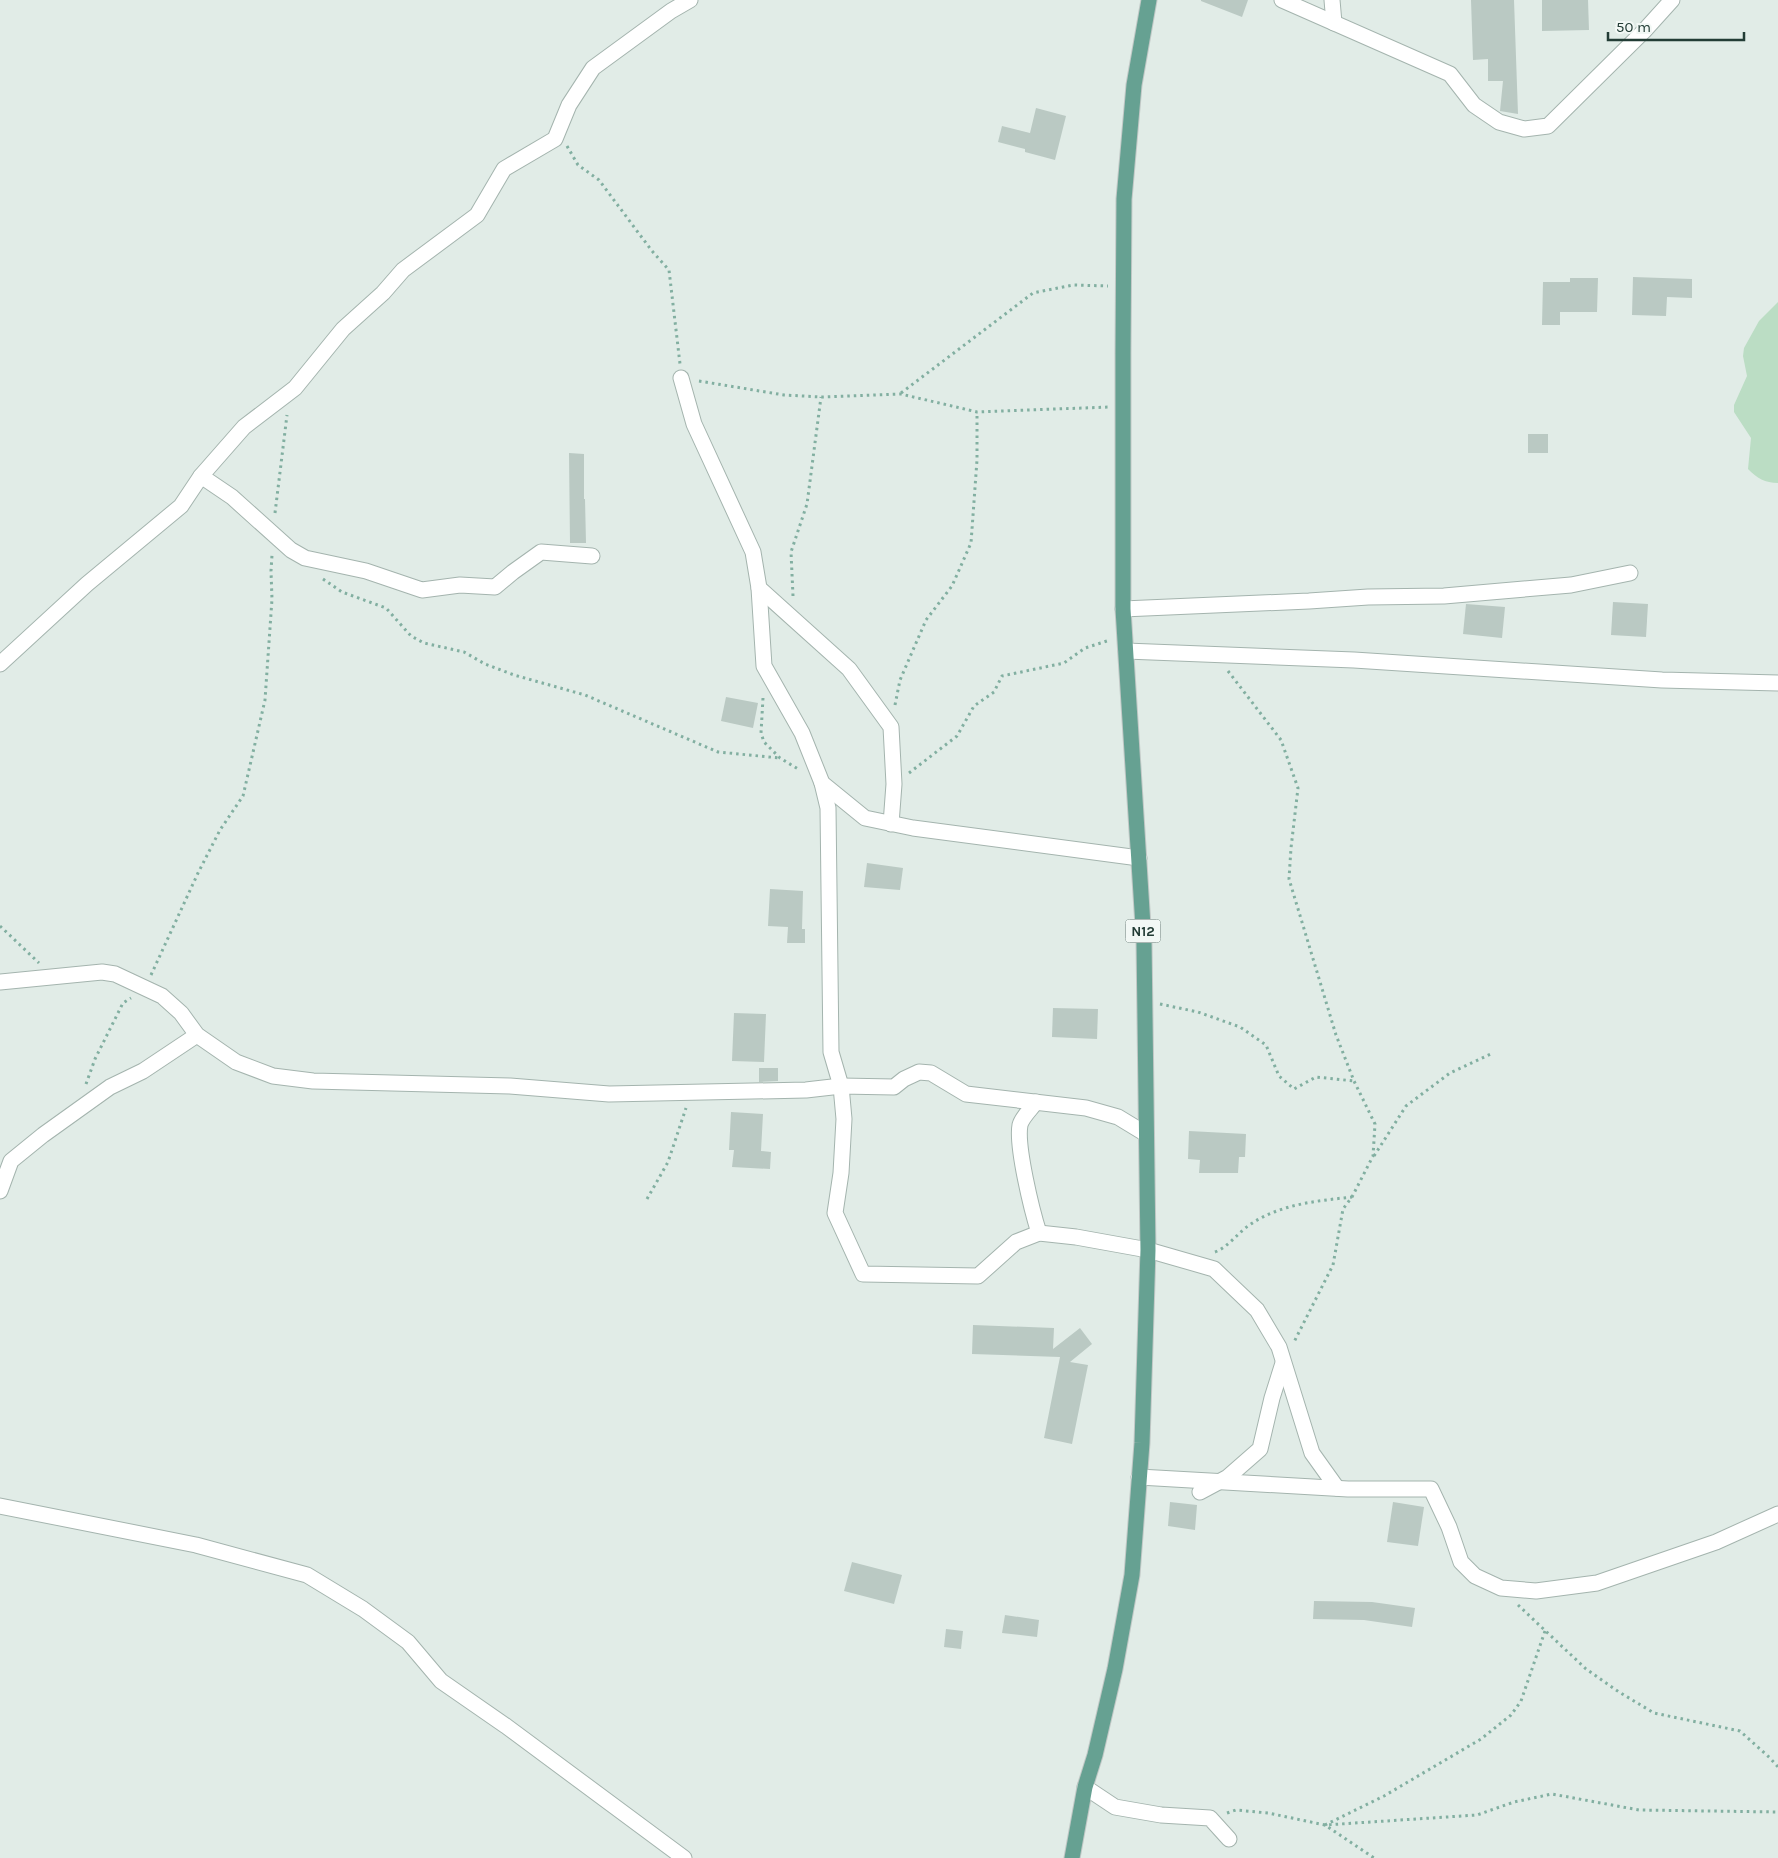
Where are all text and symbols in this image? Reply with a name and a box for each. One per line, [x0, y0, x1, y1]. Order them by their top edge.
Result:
scale bar [1608, 10, 1744, 42]
text: 50 m [1616, 18, 1651, 36]
road number: N12 [1126, 919, 1160, 942]

